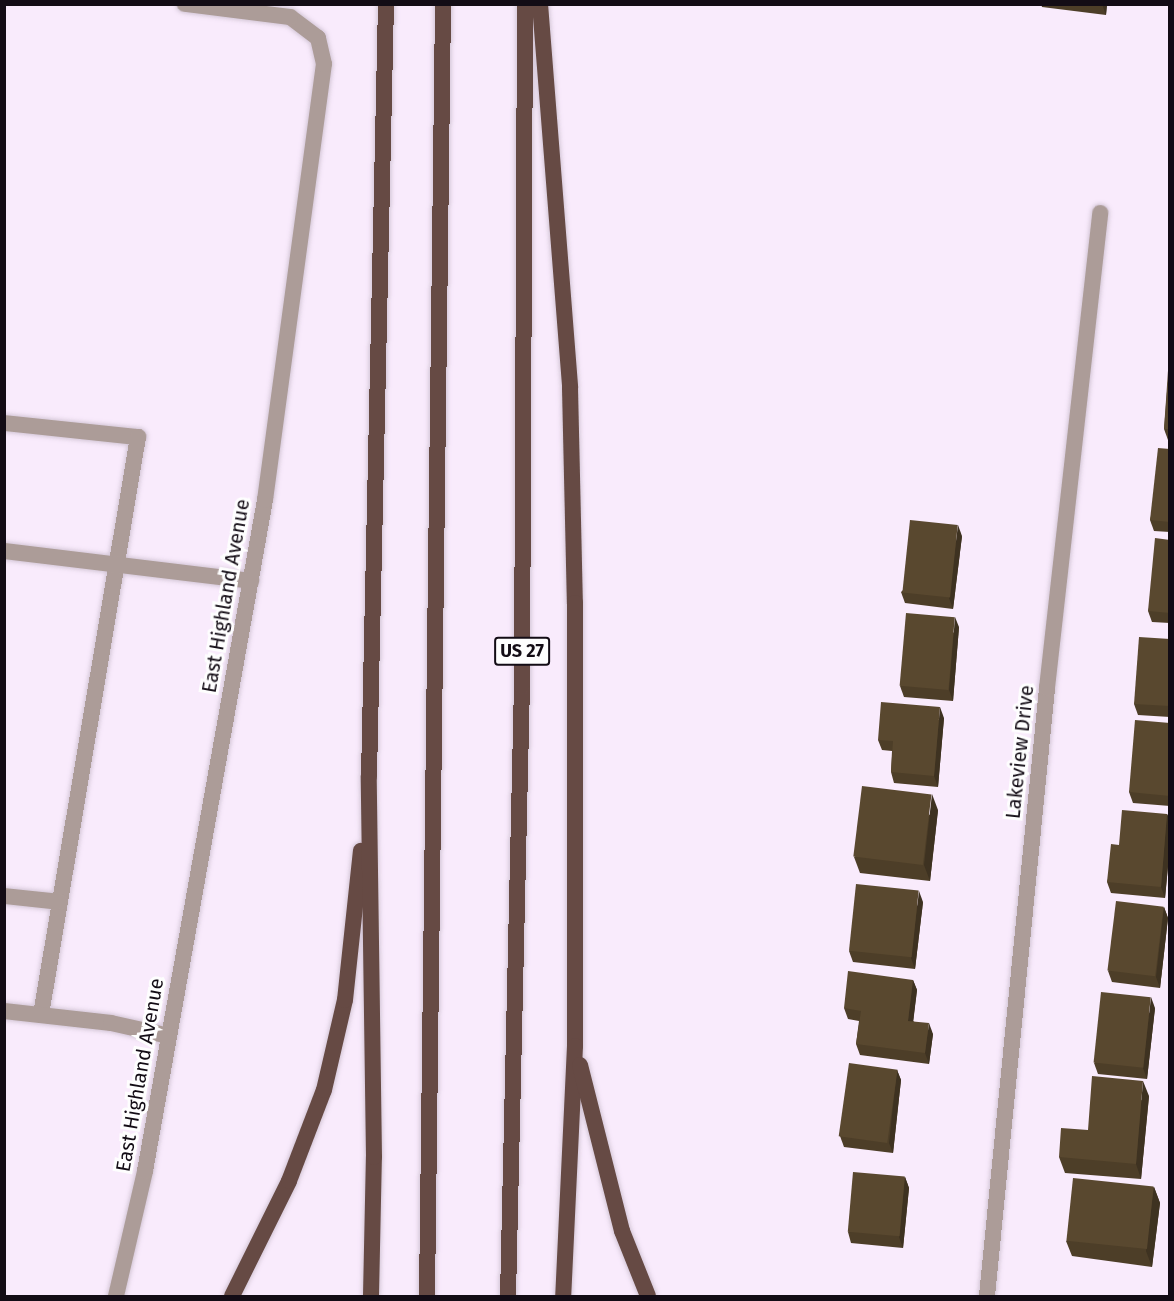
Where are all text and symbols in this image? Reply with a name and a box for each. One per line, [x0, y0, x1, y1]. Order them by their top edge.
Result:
street label: East Highland Avenue [197, 497, 255, 695]
road number: US 27 [494, 636, 550, 666]
street label: Lakeview Drive [1001, 684, 1039, 820]
street label: East Highland Avenue [111, 976, 169, 1174]

